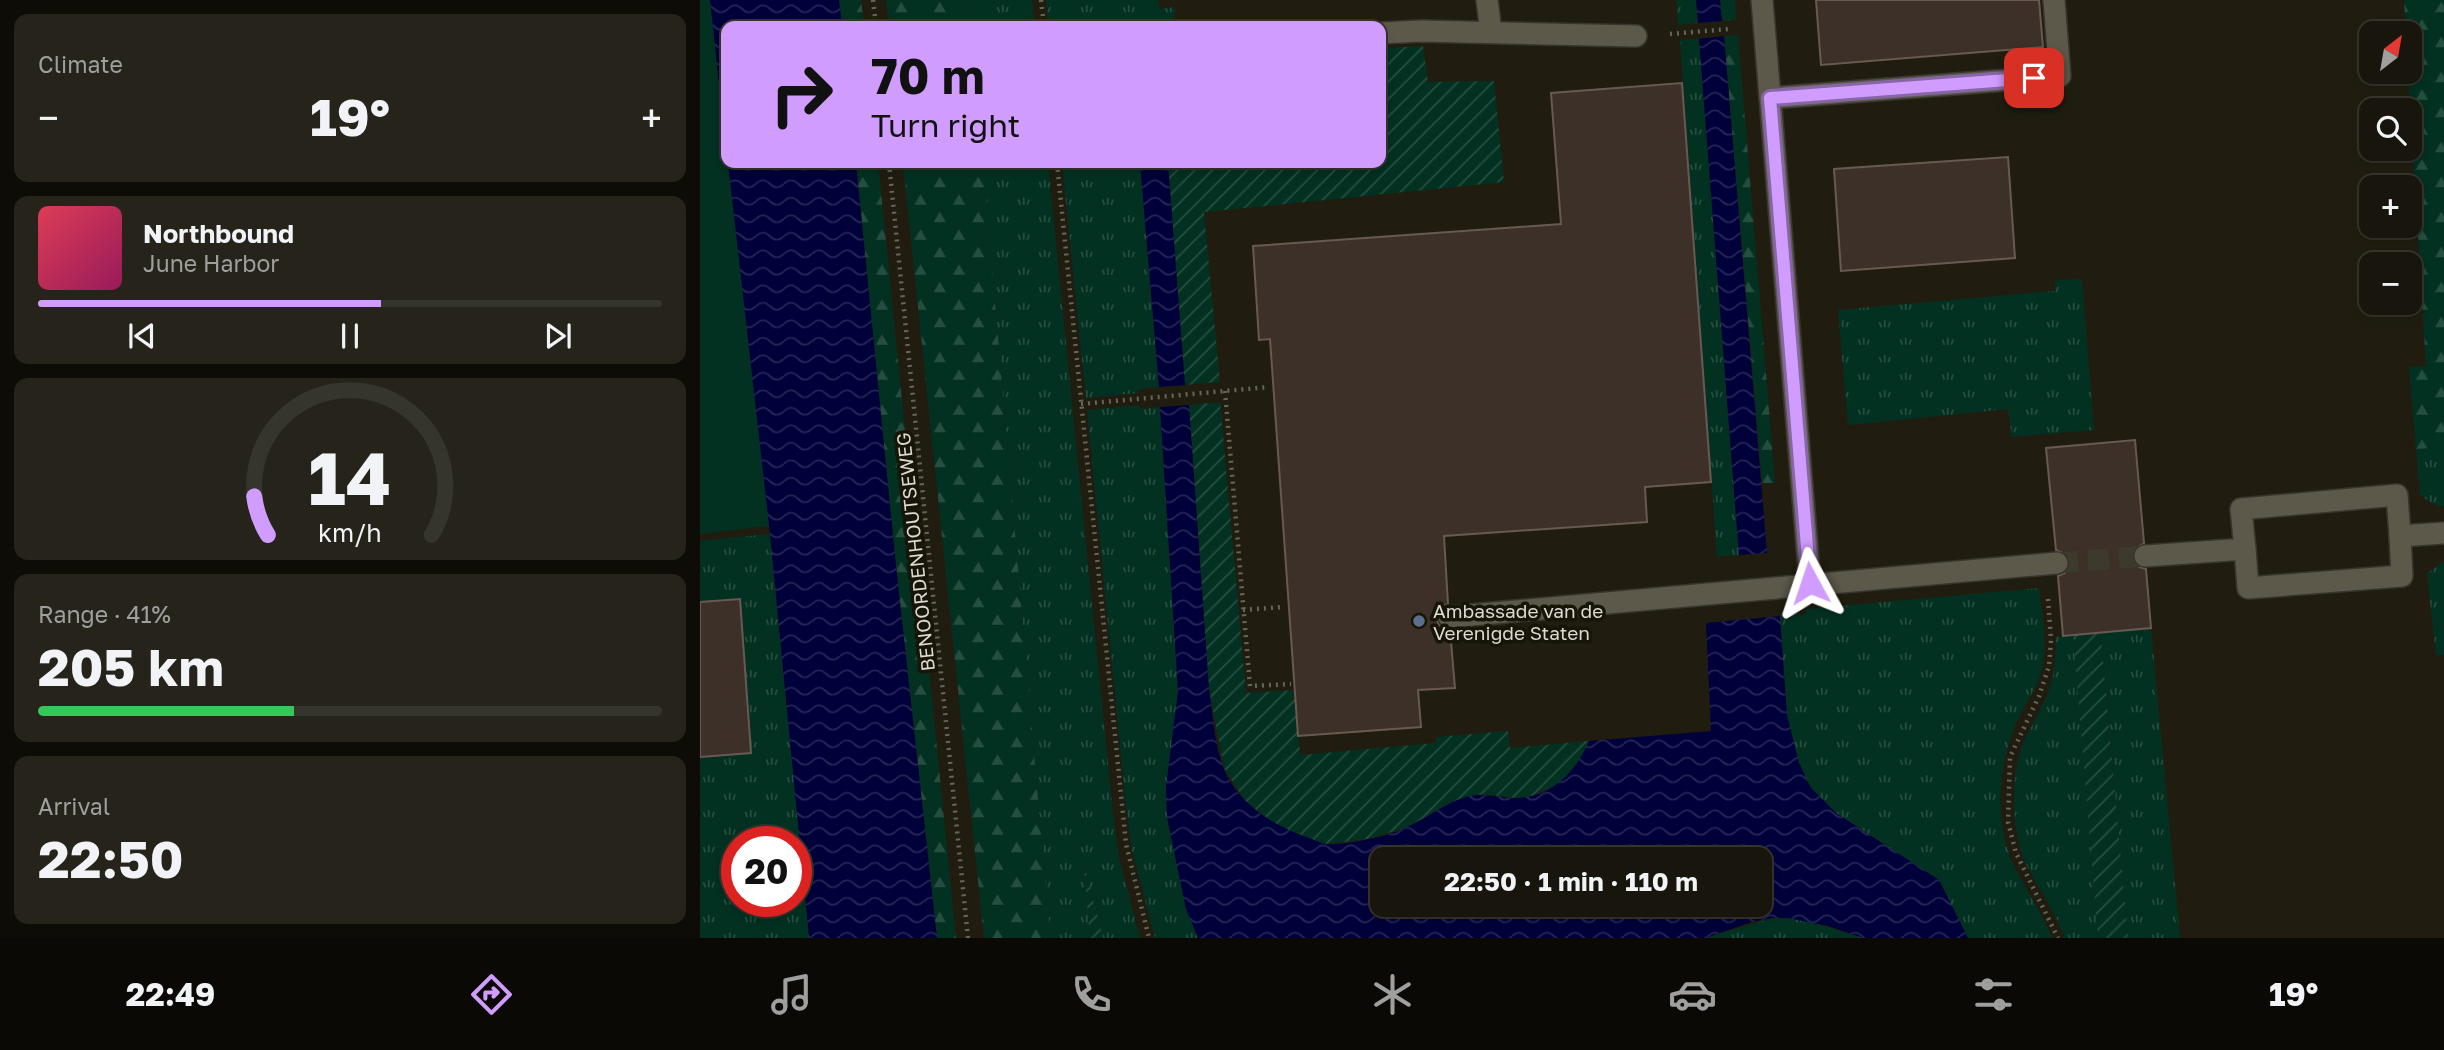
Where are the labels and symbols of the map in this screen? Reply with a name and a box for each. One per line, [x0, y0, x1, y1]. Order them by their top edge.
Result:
north arrow [2359, 21, 2422, 84]
pin [2004, 48, 2064, 108]
street label: BENOORDENHOUTSEWEG [891, 431, 939, 673]
position arrow [1773, 546, 1847, 620]
place label: Ambassade van de Verenigde Staten [1433, 599, 1603, 644]
marker: Ambassade van de Verenigde Staten [1411, 613, 1427, 629]
speed limit sign: 20 [721, 826, 812, 917]

